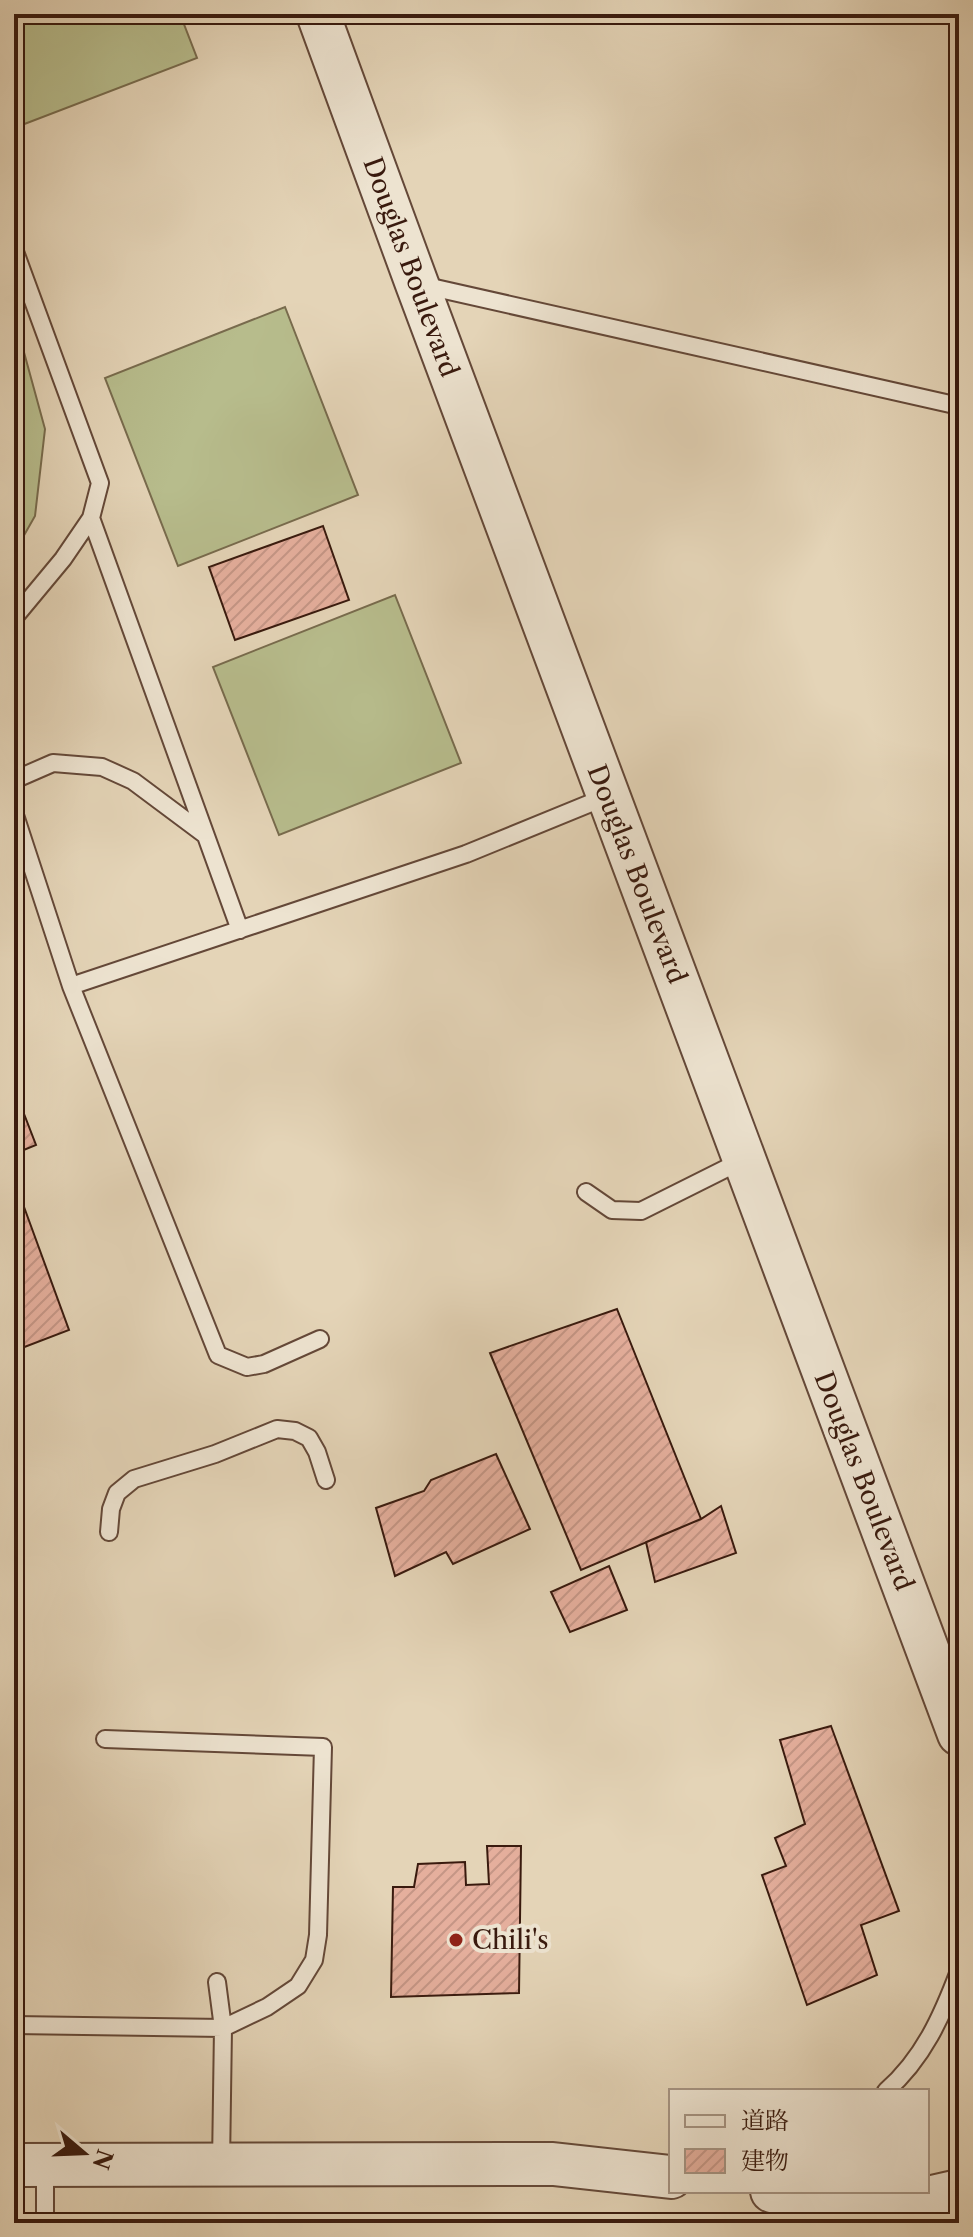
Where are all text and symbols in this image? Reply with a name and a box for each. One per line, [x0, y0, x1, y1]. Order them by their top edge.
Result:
street label: Douglas Boulevard [356, 153, 466, 382]
street label: Douglas Boulevard [581, 760, 694, 988]
street label: Douglas Boulevard [808, 1367, 921, 1595]
place label: Chili's [472, 1924, 549, 1956]
marker: Chili's [447, 1931, 465, 1949]
legend [669, 2089, 929, 2193]
text: 道路 [741, 2106, 789, 2135]
north arrow [44, 2113, 124, 2193]
text: N [87, 2146, 118, 2173]
text: 建物 [741, 2146, 789, 2175]

